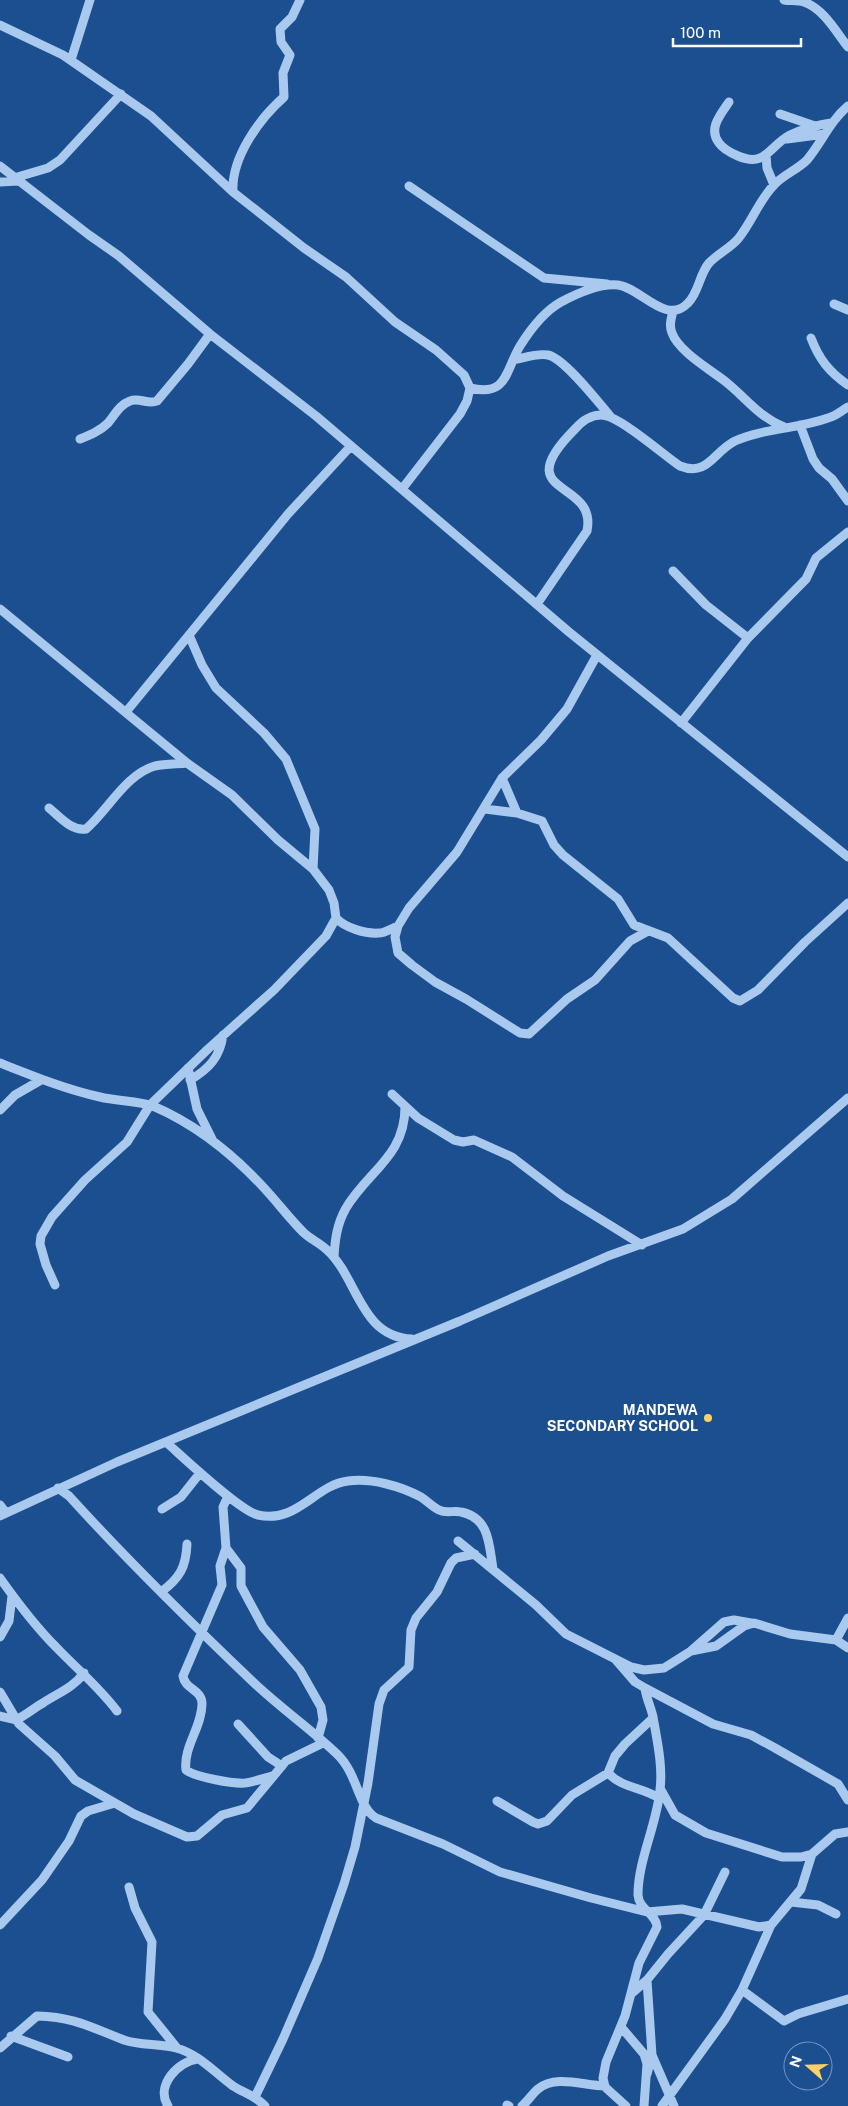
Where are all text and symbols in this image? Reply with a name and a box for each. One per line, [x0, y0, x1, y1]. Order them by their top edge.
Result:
scale bar [673, 15, 800, 47]
text: 100 m [680, 24, 721, 41]
place label: MANDEWA SECONDARY SCHOOL [547, 1402, 698, 1434]
marker: MANDEWA SECONDARY SCHOOL [702, 1412, 714, 1424]
north arrow [783, 2041, 833, 2091]
text: N [786, 2054, 805, 2069]

